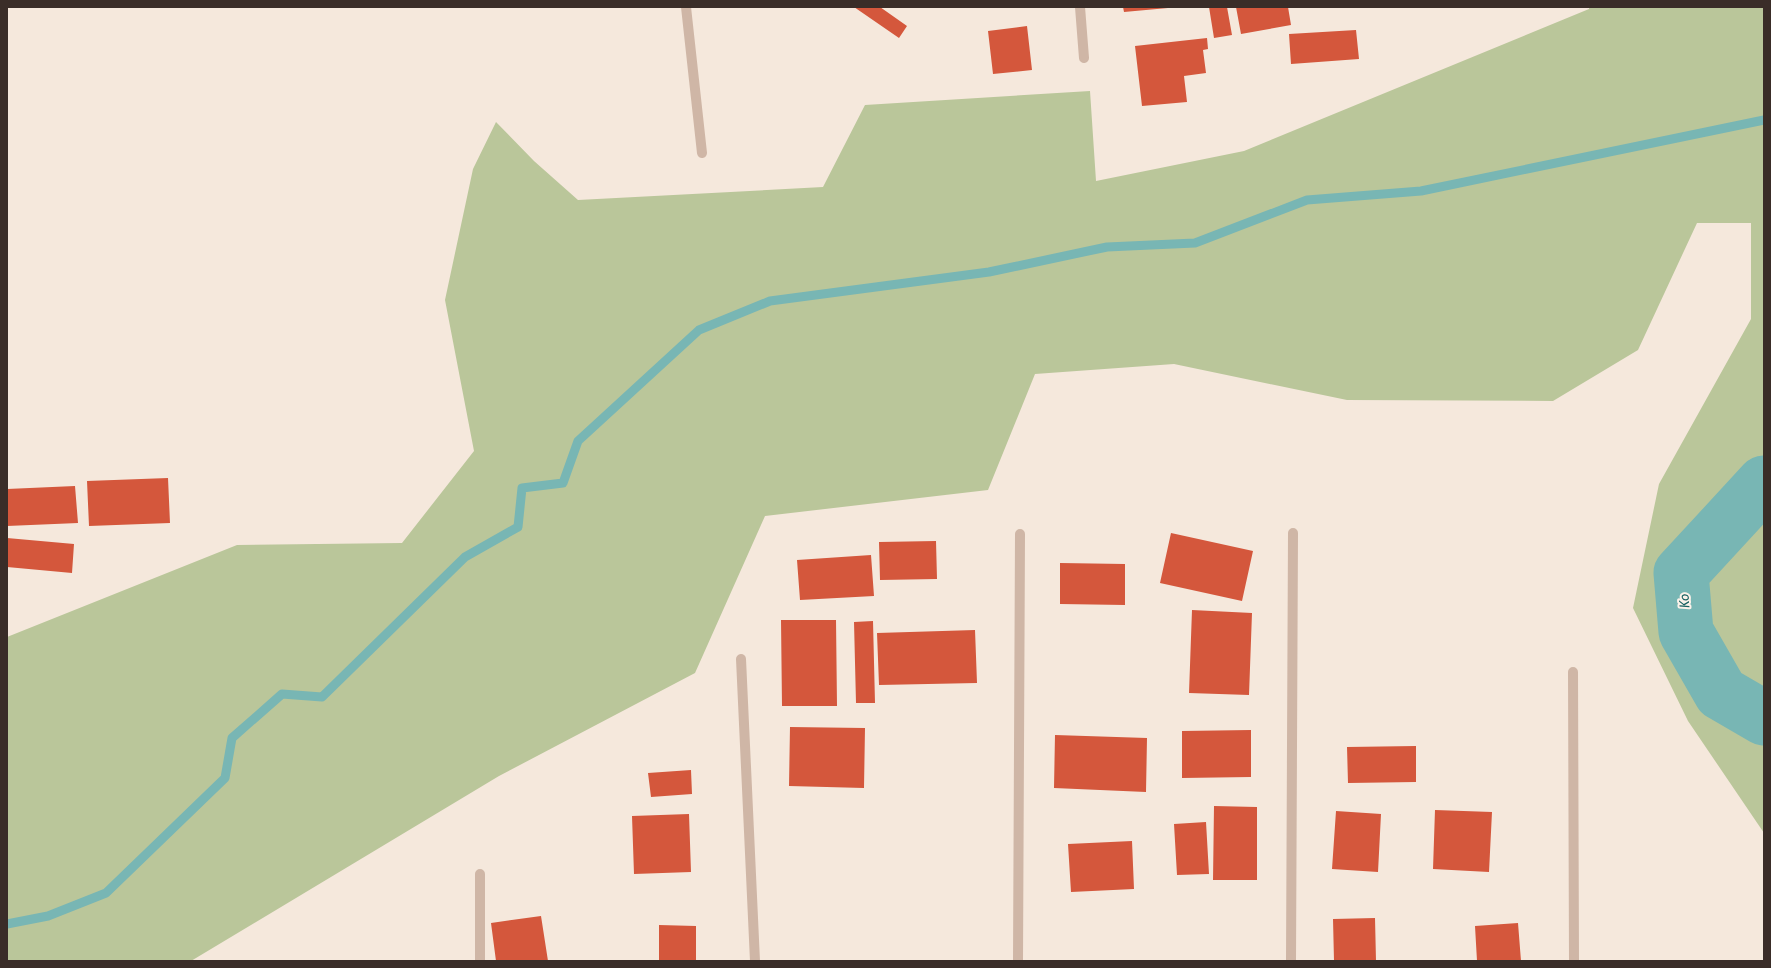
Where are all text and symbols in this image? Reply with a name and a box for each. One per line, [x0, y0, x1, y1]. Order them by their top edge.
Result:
water label: Ko [1674, 593, 1694, 609]

